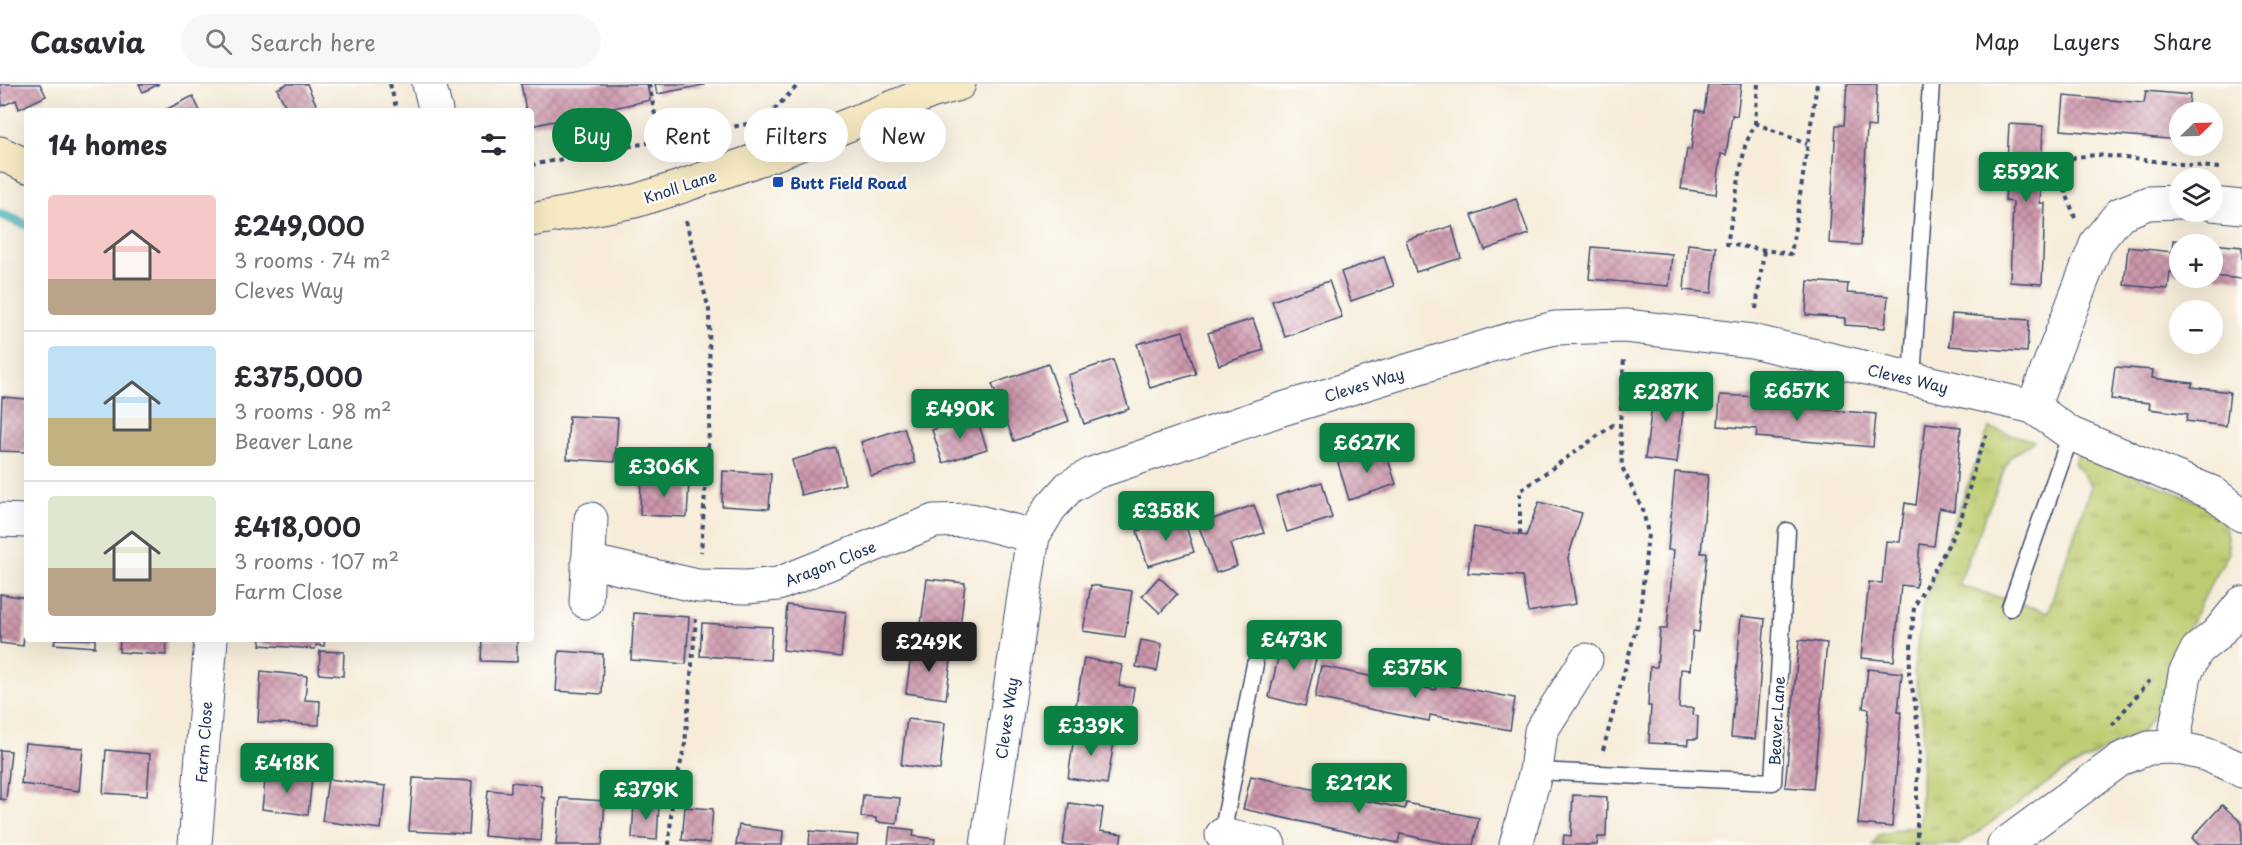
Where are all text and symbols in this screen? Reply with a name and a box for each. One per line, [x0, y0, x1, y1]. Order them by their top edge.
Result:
search box [181, 14, 601, 68]
text: Casavia [30, 20, 145, 63]
icon: search [202, 25, 235, 58]
text: Search here [250, 25, 376, 58]
text: Map [1975, 25, 2019, 57]
text: Layers [2052, 25, 2120, 57]
text: Share [2153, 25, 2212, 57]
north arrow [2169, 102, 2223, 156]
map controls [2169, 102, 2223, 354]
chip: Buy [552, 108, 632, 162]
chip: Rent [644, 108, 732, 162]
chip: Filters [744, 108, 848, 162]
chip: New [860, 108, 946, 162]
text: 14 homes [48, 125, 167, 164]
icon: filters [477, 128, 510, 161]
pin: £592K [1984, 152, 2068, 203]
text: £592K [1993, 156, 2059, 186]
street label: Knoll Lane [641, 163, 719, 209]
button: layers [2169, 168, 2223, 222]
place label: Butt Field Road [790, 171, 907, 194]
marker: Butt Field Road [771, 175, 785, 189]
text: £249,000 [234, 206, 365, 245]
icon: home [96, 219, 168, 291]
button: + [2169, 234, 2223, 288]
text: 3 rooms · 74 m² [234, 245, 391, 275]
text: Cleves Way [234, 275, 344, 305]
button: − [2169, 300, 2223, 354]
text: £375,000 [234, 357, 363, 396]
street label: Cleves Way [1865, 358, 1951, 398]
street label: Cleves Way [1321, 361, 1407, 407]
icon: home [96, 370, 168, 442]
pin: £657K [1755, 371, 1839, 422]
pin: £287K [1624, 372, 1708, 423]
text: £657K [1764, 375, 1830, 405]
text: £287K [1633, 376, 1699, 406]
pin: £490K [918, 389, 1002, 440]
text: £490K [925, 393, 995, 423]
text: 3 rooms · 98 m² [234, 396, 392, 426]
pin: £627K [1325, 423, 1409, 474]
text: Beaver Lane [234, 426, 353, 456]
text: £627K [1334, 427, 1400, 457]
pin: £306K [622, 447, 706, 498]
text: £306K [629, 451, 699, 481]
pin: £358K [1124, 491, 1208, 542]
text: £358K [1132, 495, 1200, 525]
text: £418,000 [234, 507, 361, 546]
icon: home [96, 520, 168, 592]
street label: Aragon Close [781, 534, 879, 592]
text: 3 rooms · 107 m² [234, 546, 399, 576]
text: Farm Close [234, 576, 343, 606]
pin: £473K [1252, 620, 1336, 671]
pin: £249K [887, 622, 971, 673]
text: £473K [1261, 624, 1327, 654]
text: £249K [896, 626, 962, 656]
pin: £375K [1373, 648, 1457, 699]
text: £375K [1382, 652, 1448, 682]
street label: Cleves Way [989, 676, 1023, 760]
street label: Beaver Lane [1762, 676, 1790, 766]
street label: Farm Close [189, 700, 217, 783]
pin: £339K [1049, 706, 1133, 757]
text: £339K [1058, 710, 1124, 740]
pin: £418K [245, 743, 329, 794]
text: £418K [254, 747, 320, 777]
pin: £212K [1317, 763, 1401, 814]
text: £212K [1326, 767, 1392, 797]
pin: £379K [604, 770, 688, 821]
text: £379K [614, 774, 678, 804]

